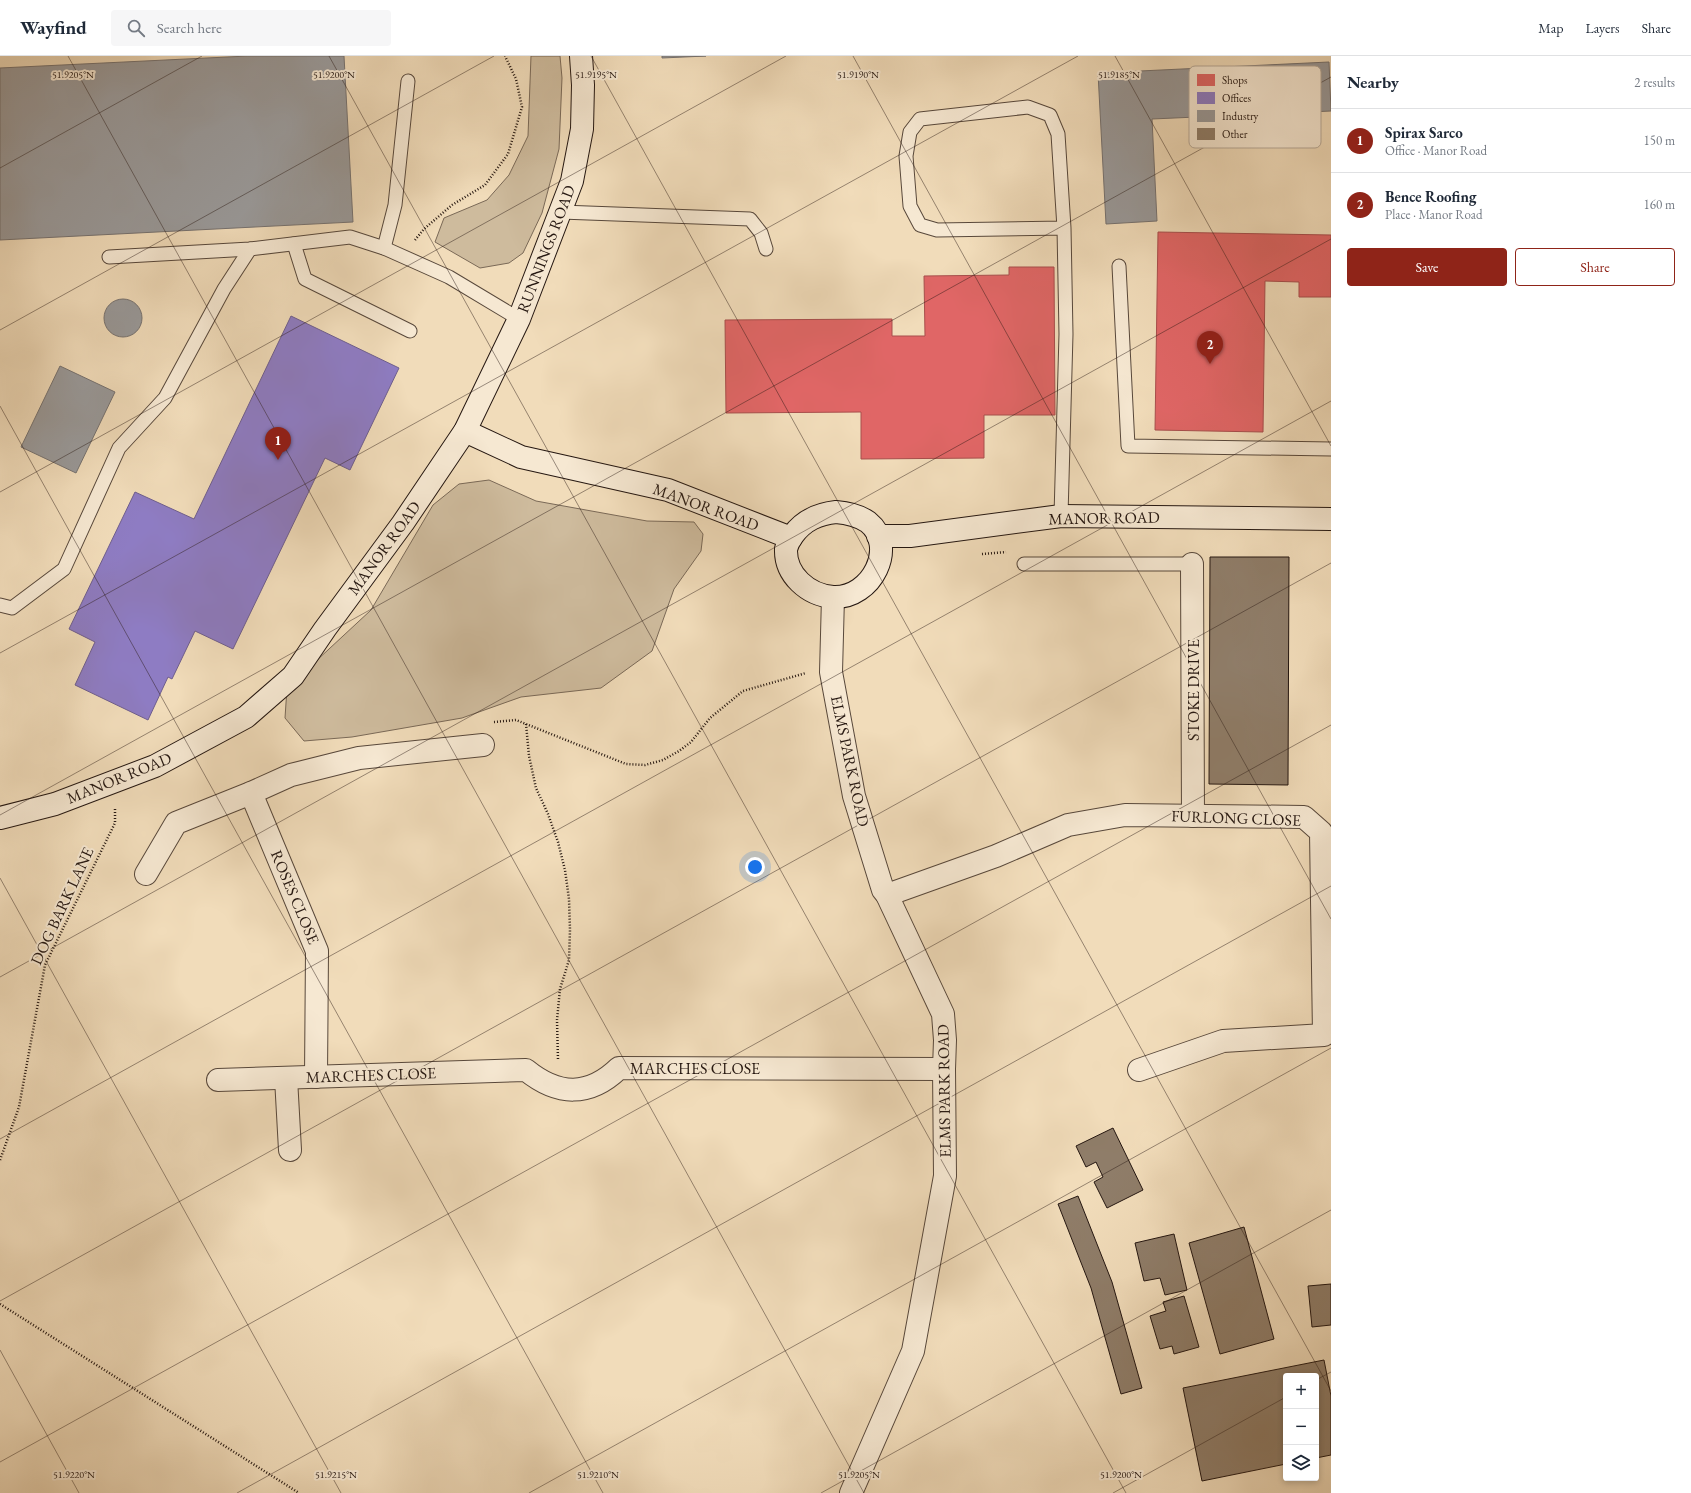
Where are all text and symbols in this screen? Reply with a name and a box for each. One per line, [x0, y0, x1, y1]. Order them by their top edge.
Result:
search box [111, 10, 391, 46]
text: Wayfind [20, 15, 87, 40]
icon: search [125, 17, 147, 39]
text: Search here [157, 18, 222, 37]
text: Map [1538, 19, 1563, 37]
text: Layers [1585, 19, 1620, 37]
text: Share [1642, 19, 1671, 37]
legend [1189, 66, 1321, 148]
text: 51.9205°N [52, 68, 94, 81]
text: 51.9200°N [313, 68, 355, 81]
text: 51.9195°N [575, 68, 617, 81]
text: 51.9190°N [837, 68, 879, 81]
text: 51.9185°N [1098, 68, 1140, 81]
text: Nearby [1347, 71, 1399, 93]
text: Shops [1222, 73, 1248, 87]
text: 2 results [1634, 74, 1675, 91]
text: Offices [1222, 91, 1251, 105]
text: Industry [1222, 109, 1259, 123]
text: Spirax Sarco [1385, 123, 1463, 142]
text: Other [1222, 127, 1248, 141]
text: 1 [1357, 132, 1363, 149]
text: 150 m [1644, 132, 1675, 149]
text: Office · Manor Road [1385, 142, 1487, 159]
street label: RUNNINGS ROAD [512, 182, 580, 316]
text: Bence Roofing [1385, 187, 1476, 206]
text: 2 [1357, 196, 1363, 213]
text: 160 m [1644, 196, 1675, 213]
text: Place · Manor Road [1385, 206, 1482, 223]
button: Save [1347, 248, 1507, 286]
button: Share [1515, 248, 1675, 286]
pin: 2 [1197, 331, 1223, 364]
pin: 1 [265, 427, 291, 460]
street label: MANOR ROAD [650, 478, 762, 536]
street label: MANOR ROAD [343, 497, 425, 599]
street label: MANOR ROAD [1048, 507, 1160, 529]
street label: STOKE DRIVE [1183, 639, 1204, 741]
street label: ELMS PARK ROAD [826, 693, 874, 829]
street label: MANOR ROAD [63, 747, 175, 809]
street label: FURLONG CLOSE [1171, 805, 1301, 831]
street label: DOG BARK LANE [26, 844, 98, 968]
street label: ROSES CLOSE [266, 847, 324, 947]
your location [745, 857, 765, 877]
street label: ELMS PARK ROAD [932, 1024, 956, 1158]
street label: MARCHES CLOSE [630, 1058, 760, 1079]
street label: MARCHES CLOSE [306, 1062, 436, 1088]
map controls [1283, 1373, 1319, 1481]
button: + [1283, 1373, 1319, 1409]
button: − [1283, 1409, 1319, 1445]
button: layers [1283, 1445, 1319, 1481]
text: 51.9220°N [53, 1468, 95, 1481]
text: 51.9215°N [315, 1468, 357, 1481]
text: 51.9210°N [577, 1468, 619, 1481]
text: 51.9205°N [838, 1468, 880, 1481]
text: 51.9200°N [1100, 1468, 1142, 1481]

